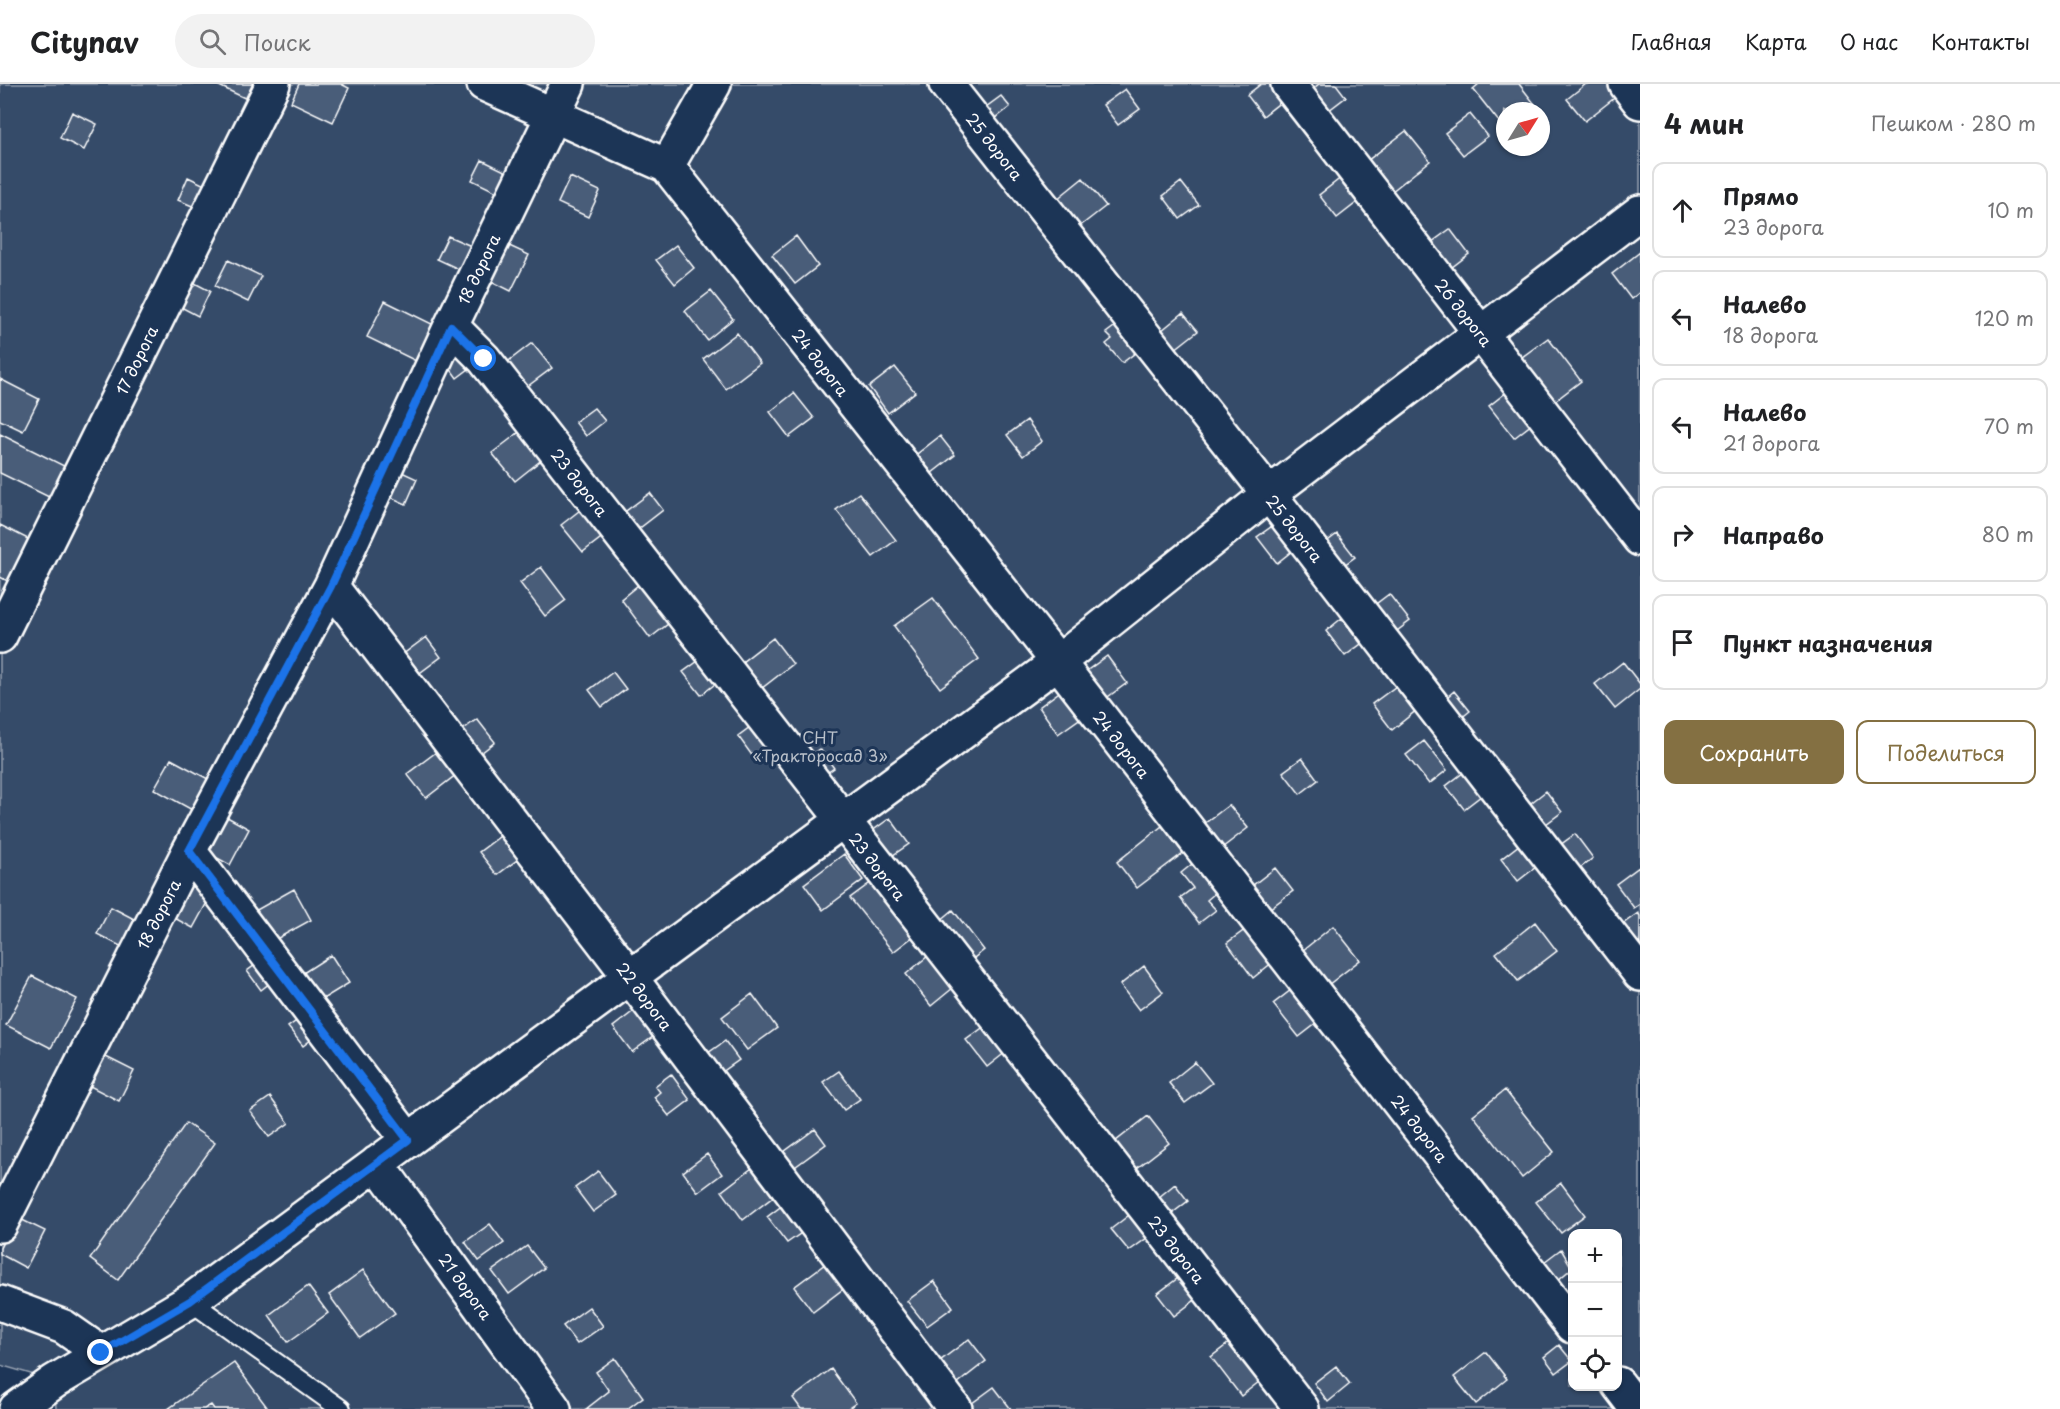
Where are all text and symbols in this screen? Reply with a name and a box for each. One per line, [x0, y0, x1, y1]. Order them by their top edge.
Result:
search box [175, 14, 595, 68]
text: Citynav [30, 20, 139, 63]
icon: search [196, 25, 229, 58]
text: Поиск [244, 25, 311, 58]
text: Главная [1631, 25, 1712, 57]
text: Карта [1745, 25, 1807, 57]
text: О нас [1840, 25, 1898, 57]
text: Контакты [1931, 25, 2030, 57]
north arrow [1496, 102, 1550, 156]
text: 4 мин [1664, 104, 1745, 143]
street label: 25 дорога [961, 107, 1029, 185]
text: Пешком · 280 m [1871, 108, 2036, 138]
text: Прямо [1723, 179, 1798, 212]
icon: ahead [1666, 194, 1699, 227]
text: 10 m [1987, 195, 2034, 225]
text: 23 дорога [1723, 212, 1824, 242]
street label: 18 дорога [451, 230, 505, 308]
street label: 26 дорога [1430, 273, 1498, 351]
text: Налево [1723, 287, 1806, 320]
icon: left [1666, 302, 1699, 335]
text: 120 m [1975, 303, 2034, 333]
text: 18 дорога [1723, 320, 1818, 350]
street label: 17 дорога [109, 321, 163, 399]
street label: 24 дорога [787, 323, 855, 401]
route start [470, 345, 496, 371]
text: Налево [1723, 395, 1806, 428]
icon: left [1666, 410, 1699, 443]
text: 70 m [1984, 411, 2034, 441]
text: 21 дорога [1723, 428, 1820, 458]
street label: 23 дорога [546, 443, 614, 521]
street label: 25 дорога [1261, 489, 1329, 567]
icon: right [1666, 518, 1699, 551]
text: Направо [1723, 518, 1824, 551]
text: 80 m [1982, 519, 2034, 549]
icon: arrive [1666, 626, 1699, 659]
text: Пункт назначения [1723, 626, 1933, 659]
street label: 24 дорога [1088, 705, 1156, 783]
button: Сохранить [1664, 720, 1844, 784]
button: Поделиться [1856, 720, 2036, 784]
park label: СНТ «Тракторосад 3» [752, 725, 888, 767]
street label: 23 дорога [844, 827, 912, 905]
street label: 18 дорога [130, 875, 186, 953]
street label: 22 дорога [611, 957, 679, 1035]
street label: 24 дорога [1386, 1089, 1454, 1167]
street label: 23 дорога [1143, 1210, 1211, 1288]
map controls [1568, 1229, 1622, 1391]
button: + [1568, 1229, 1622, 1283]
street label: 21 дорога [434, 1248, 498, 1324]
button: − [1568, 1283, 1622, 1337]
button: locate [1568, 1337, 1622, 1391]
route end [87, 1339, 113, 1365]

